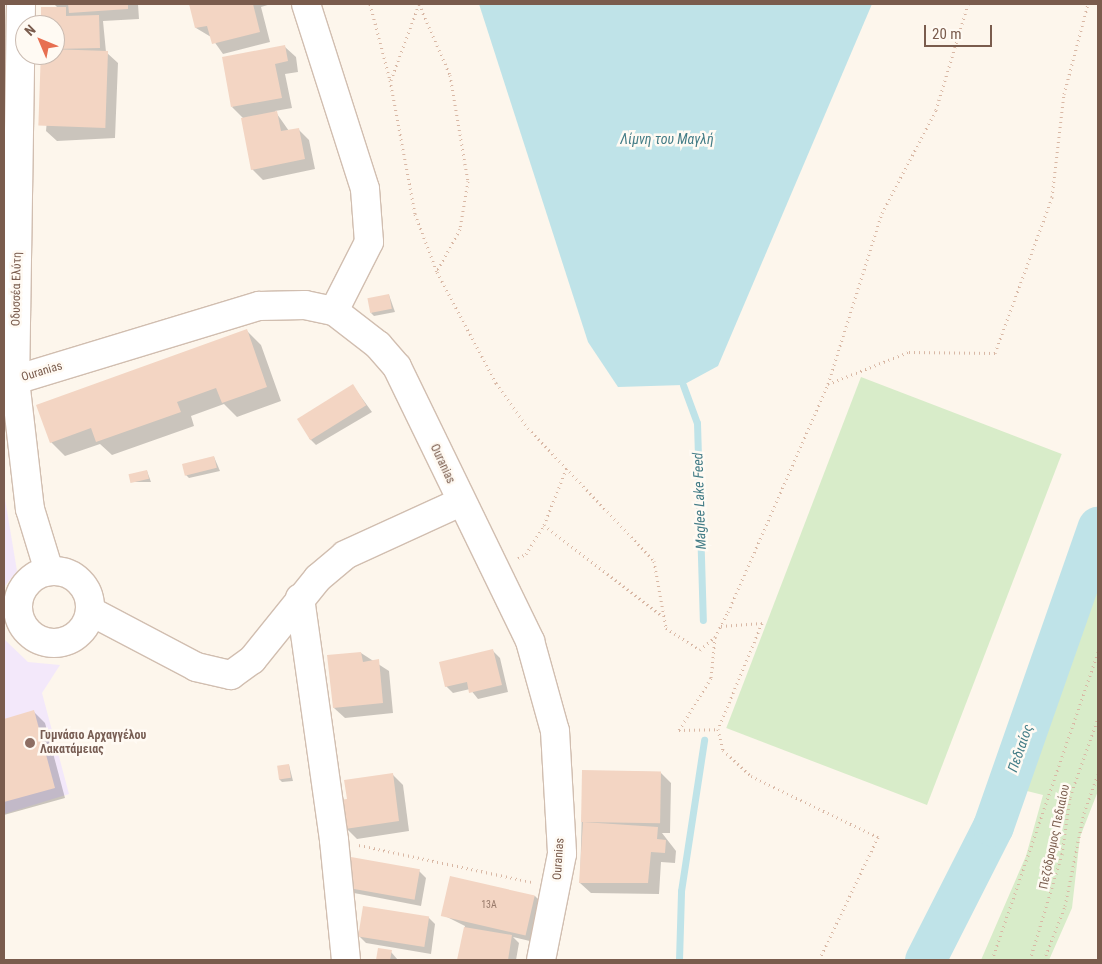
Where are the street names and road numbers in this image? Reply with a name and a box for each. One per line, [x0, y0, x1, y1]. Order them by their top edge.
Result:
street label: Οδυσσέα Ελύτη [9, 252, 25, 326]
street label: Ouranias [20, 359, 64, 385]
street label: Ouranias [427, 442, 457, 486]
street label: Πεζόδρομος Πεδιαίου [1037, 783, 1073, 891]
street label: Ouranias [550, 838, 568, 880]

